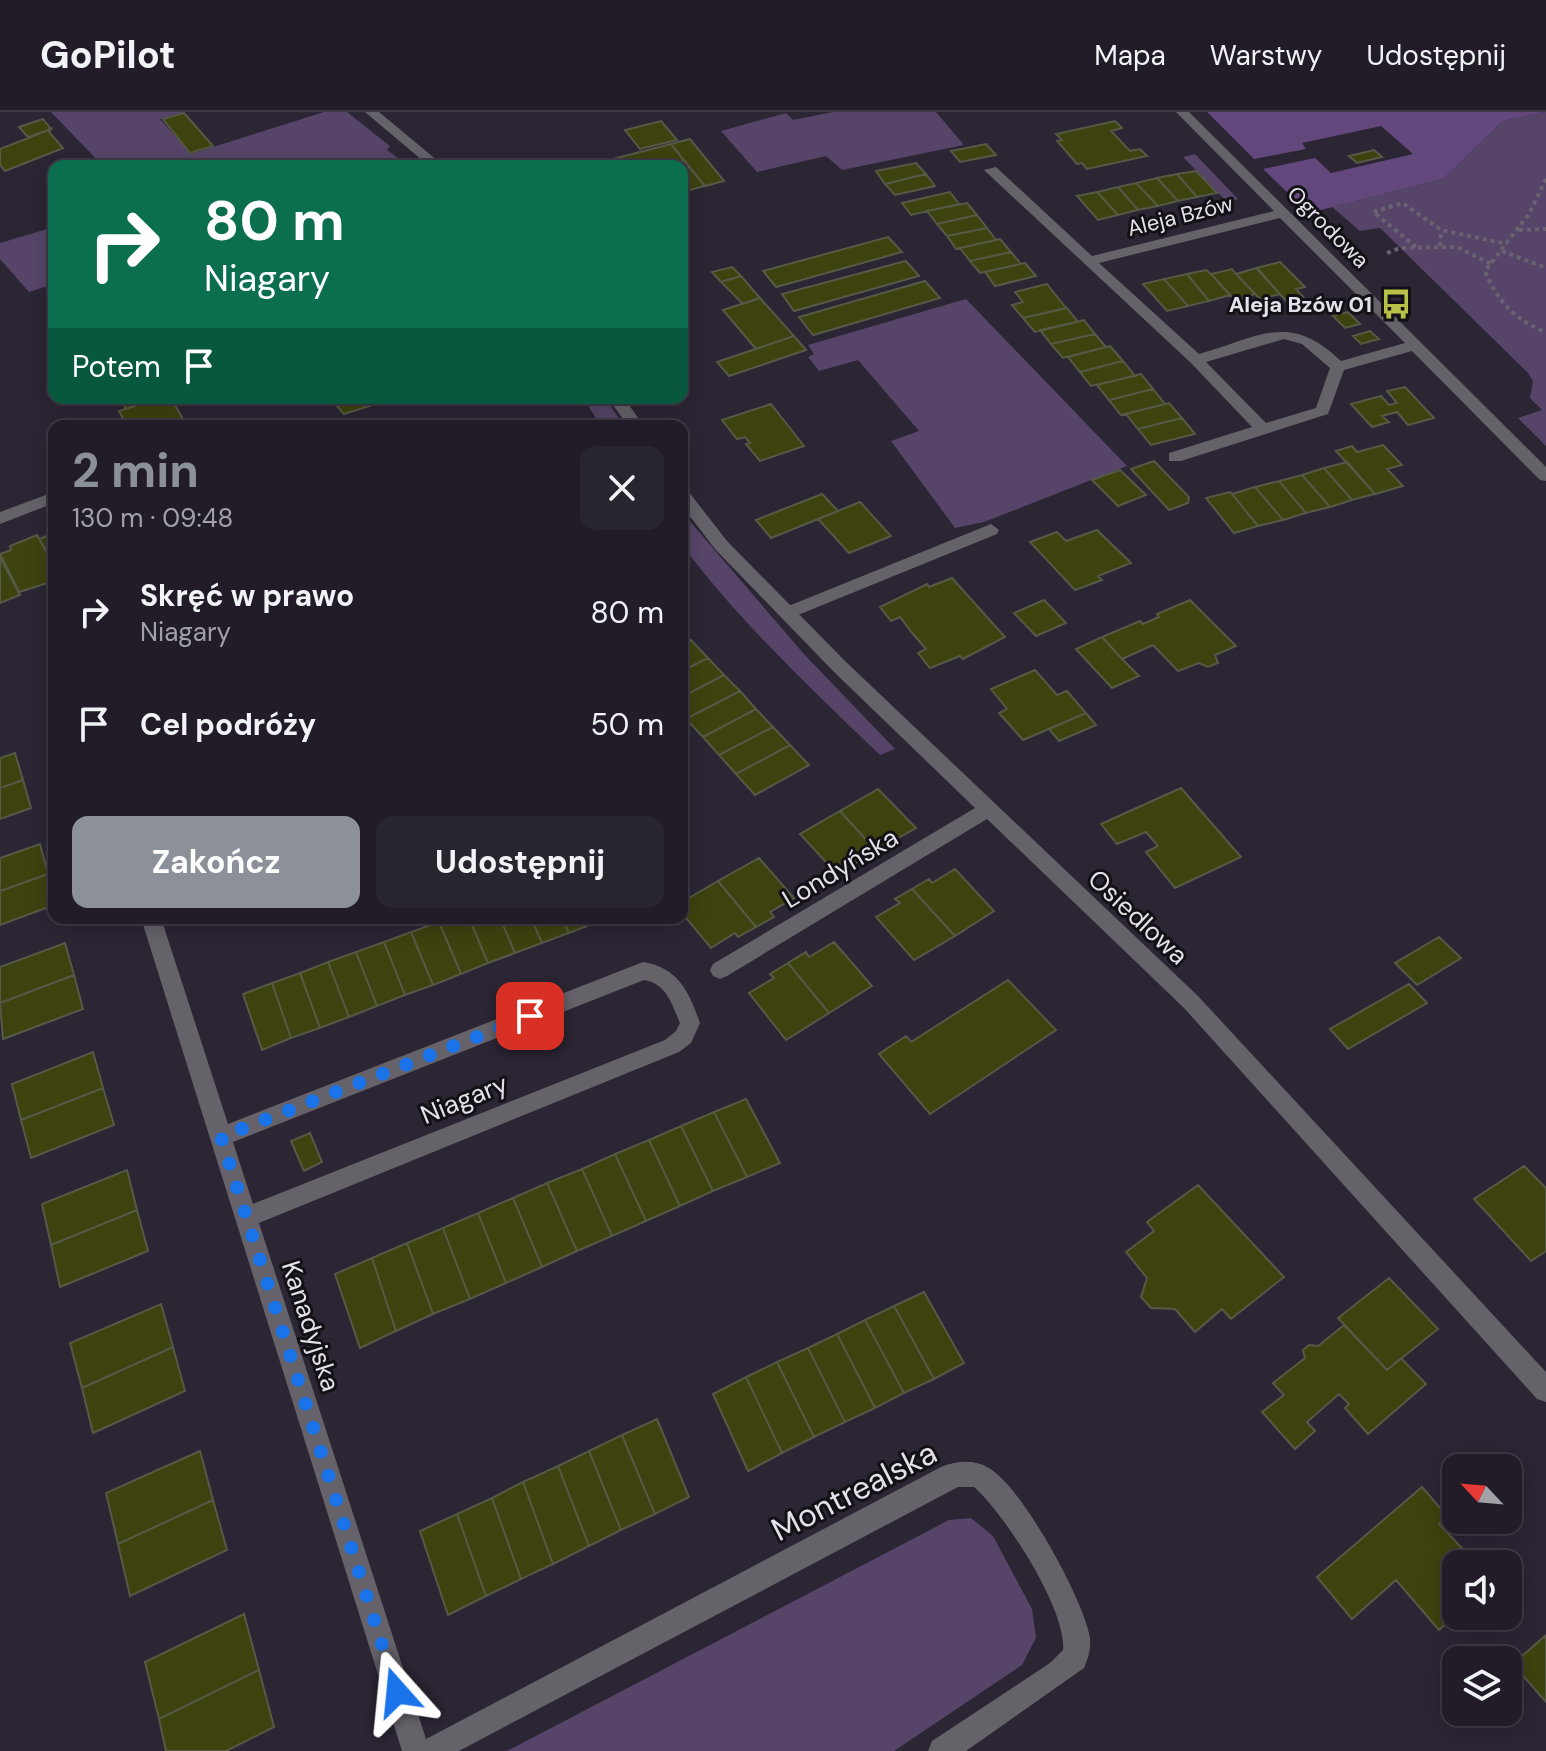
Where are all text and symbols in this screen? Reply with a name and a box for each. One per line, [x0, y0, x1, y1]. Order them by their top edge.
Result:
text: GoPilot [40, 30, 176, 80]
text: Mapa [1094, 37, 1166, 74]
text: Warstwy [1210, 37, 1322, 74]
text: Udostępnij [1366, 37, 1506, 74]
street label: Ogrodowa [1281, 180, 1375, 274]
text: 80 m [204, 184, 345, 257]
street label: Aleja Bzów [1124, 189, 1236, 243]
icon: right [72, 192, 176, 296]
text: Niagary [204, 255, 330, 302]
bus stop icon: Aleja Bzów 01 [1379, 287, 1413, 321]
place label: Aleja Bzów 01 [1229, 290, 1372, 319]
icon: arrive [177, 344, 221, 388]
text: Potem [72, 347, 161, 386]
text: 2 min [72, 439, 199, 502]
button: close [580, 446, 664, 530]
text: 130 m · 09:48 [72, 501, 233, 535]
text: Skręć w prawo [140, 576, 354, 615]
icon: right [72, 590, 116, 634]
text: 80 m [591, 593, 664, 632]
text: Niagary [140, 615, 231, 649]
icon: arrive [72, 702, 116, 746]
text: Cel podróży [140, 705, 316, 744]
text: 50 m [590, 705, 664, 744]
button: Zakończ [72, 816, 360, 908]
button: Udostępnij [376, 816, 664, 908]
street label: Londyńska [776, 820, 904, 916]
street label: Osiedlowa [1081, 862, 1195, 972]
pin [496, 982, 564, 1050]
icon: arrive [508, 994, 552, 1038]
street label: Niagary [415, 1066, 513, 1132]
street label: Kanadyjska [274, 1256, 348, 1396]
street label: Montrealska [764, 1431, 944, 1551]
north arrow [1442, 1454, 1522, 1534]
map controls [1442, 1454, 1522, 1726]
button: sound [1442, 1550, 1522, 1630]
button: layers [1442, 1646, 1522, 1726]
position arrow [355, 1650, 439, 1734]

